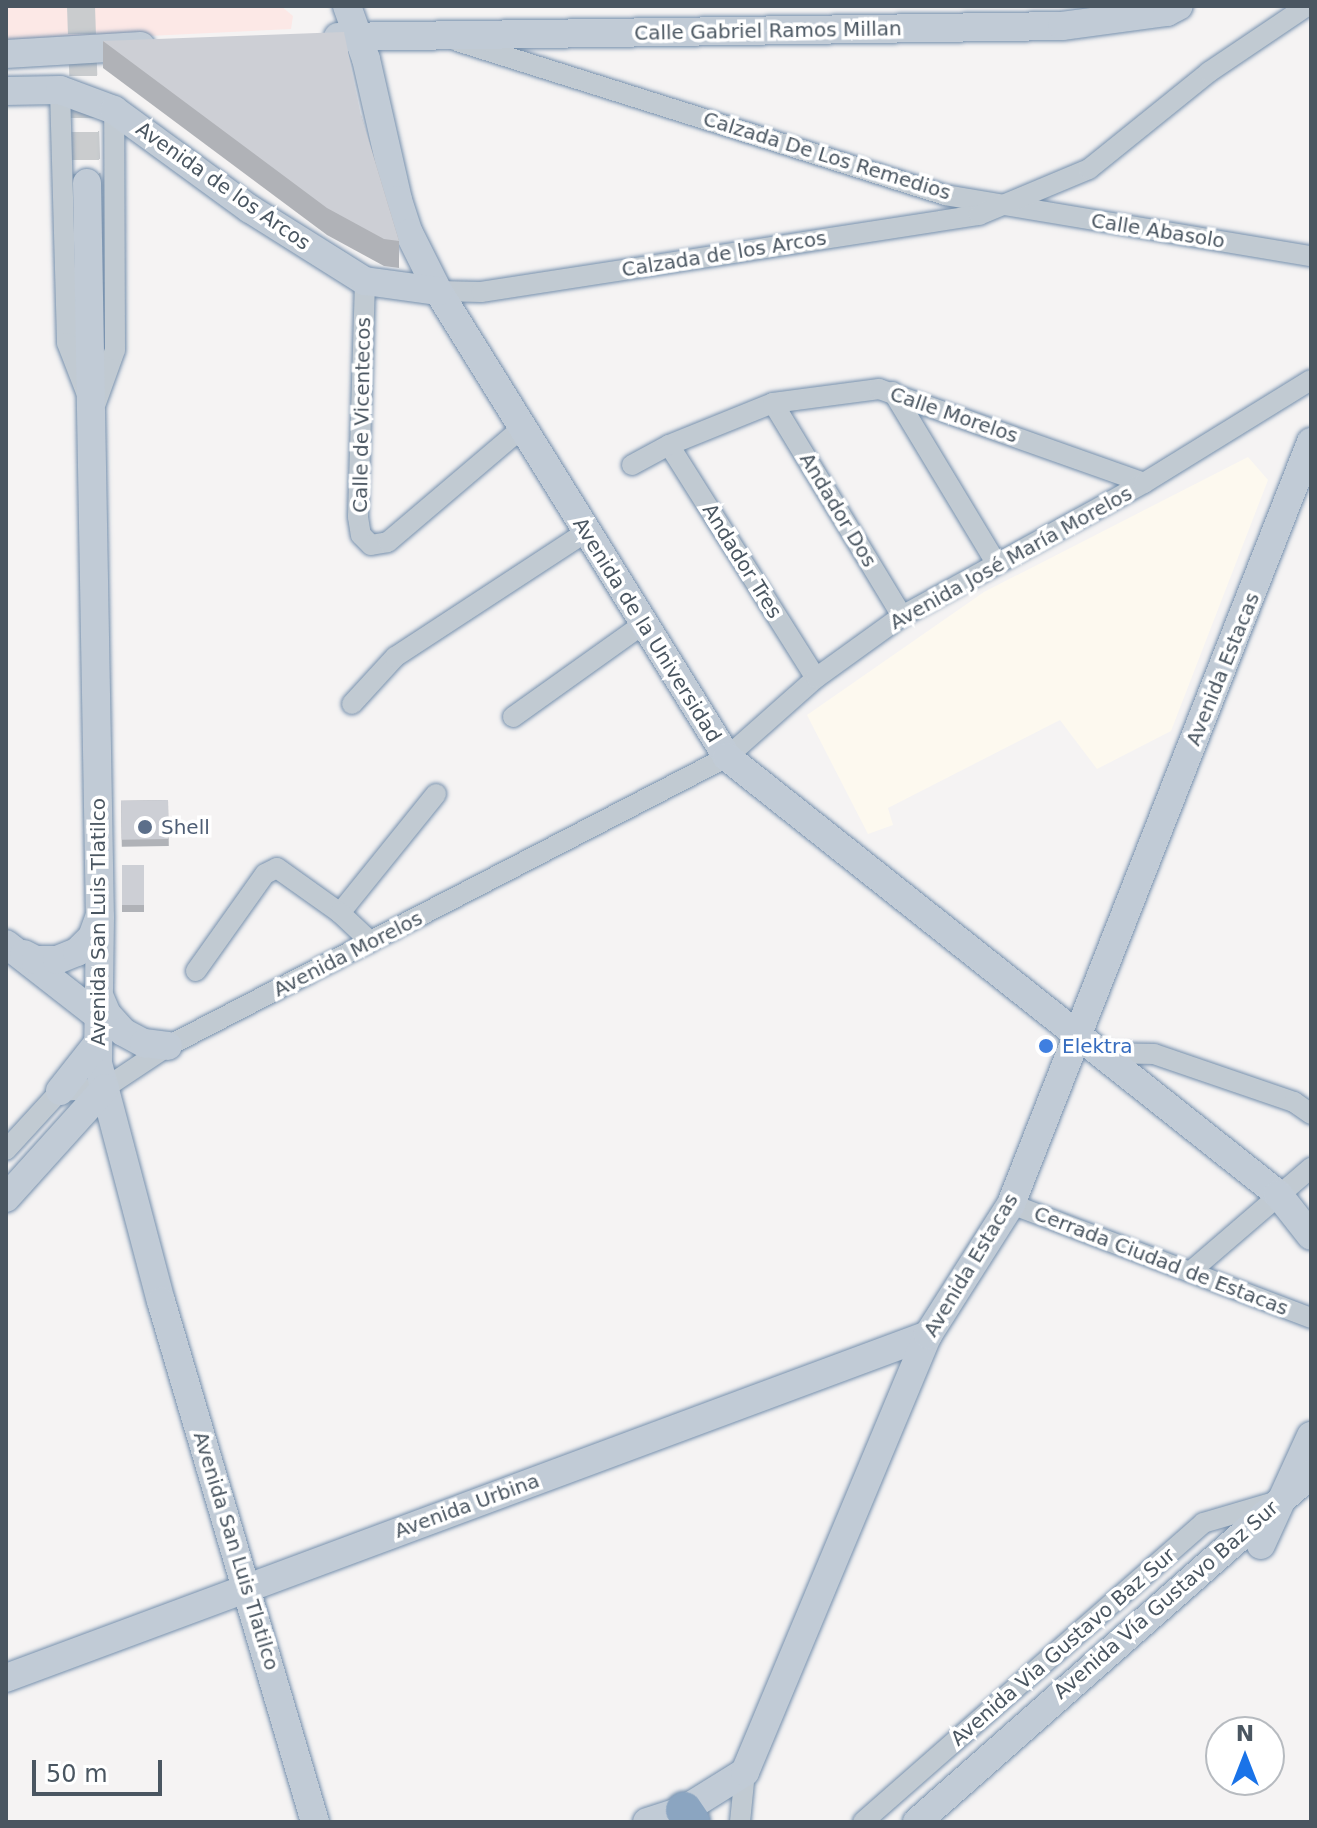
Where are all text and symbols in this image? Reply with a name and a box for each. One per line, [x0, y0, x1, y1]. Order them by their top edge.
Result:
street label: Calle Gabriel Ramos Millan [634, 17, 902, 45]
street label: Calzada De Los Remedios [700, 107, 954, 205]
street label: Avenida de los Arcos [131, 117, 315, 255]
street label: Calle Abasolo [1089, 209, 1227, 253]
street label: Calzada de los Arcos [620, 226, 828, 282]
street label: Calle de Vicentecos [348, 317, 376, 513]
street label: Calle Morelos [887, 382, 1021, 448]
street label: Andador Dos [795, 449, 881, 571]
street label: Avenida José María Morelos [886, 481, 1136, 635]
street label: Andador Tres [697, 499, 787, 623]
street label: Avenida de la Universidad [568, 513, 726, 747]
street label: Avenida Estacas [1181, 589, 1265, 749]
street label: Avenida San Luis Tlatilco [86, 798, 110, 1046]
place label: Shell [161, 815, 210, 839]
marker: Shell [136, 818, 154, 836]
street label: Avenida Morelos [269, 906, 427, 1002]
place label: Elektra [1062, 1034, 1132, 1058]
marker: Elektra [1037, 1037, 1055, 1055]
street label: Avenida Estacas [919, 1189, 1023, 1341]
street label: Cerrada Ciudad de Estacas [1031, 1201, 1291, 1321]
street label: Avenida San Luis Tlatilco [188, 1429, 284, 1673]
street label: Avenida Urbina [391, 1469, 543, 1543]
street label: Avenida Vía Gustavo Baz Sur [1049, 1496, 1283, 1704]
street label: Avenida Via Gustavo Baz Sur [946, 1543, 1180, 1751]
north arrow [1205, 1716, 1285, 1796]
text: N [1236, 1721, 1254, 1746]
scale bar [36, 1744, 166, 1794]
text: 50 m [46, 1760, 108, 1788]

